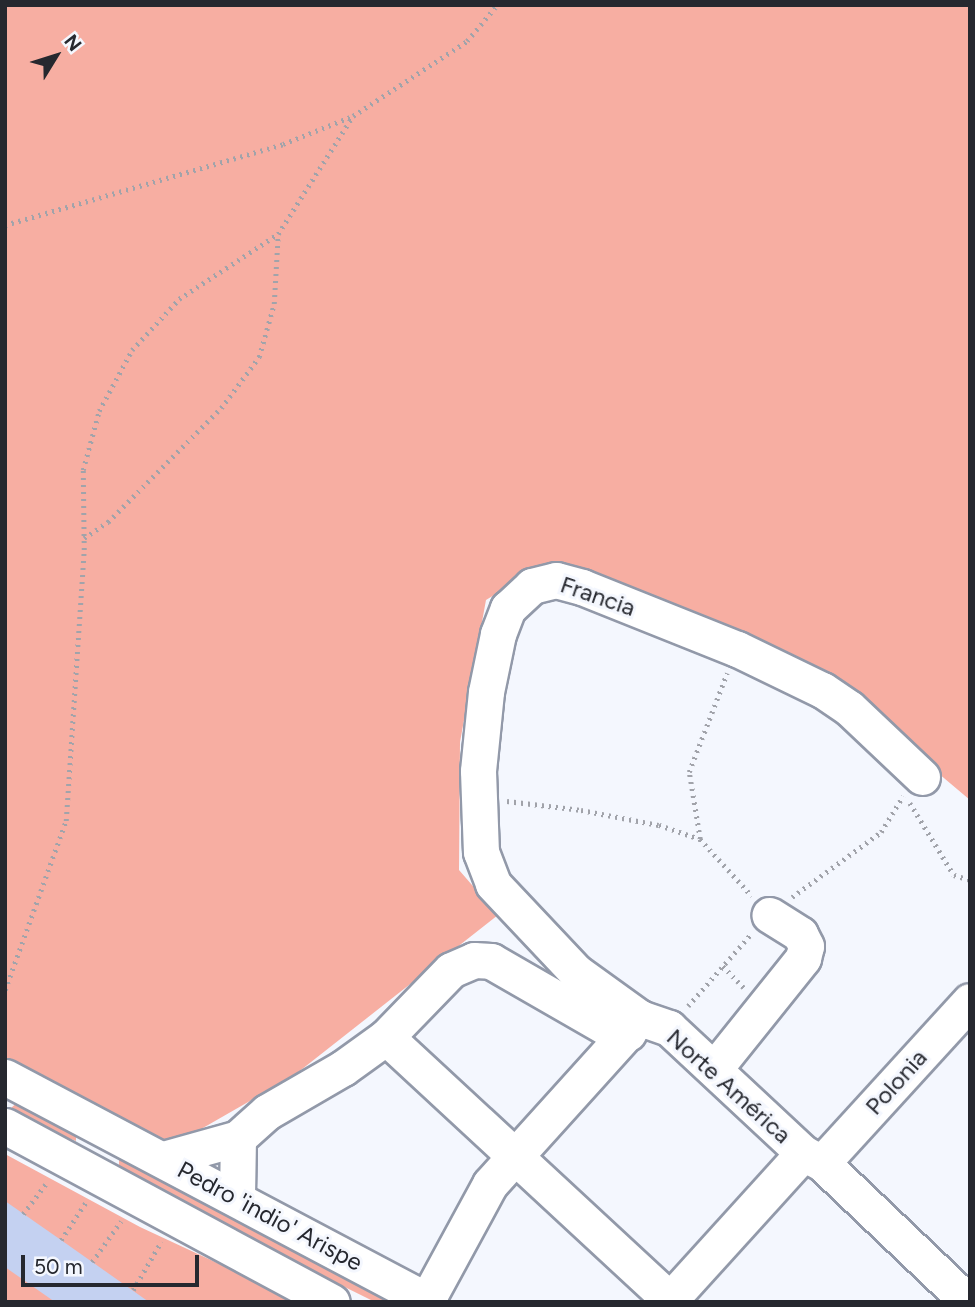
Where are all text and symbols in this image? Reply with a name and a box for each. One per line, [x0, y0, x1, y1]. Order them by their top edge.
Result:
north arrow [21, 21, 91, 91]
text: N [59, 30, 87, 56]
street label: Francia [557, 570, 639, 622]
street label: Norte América [661, 1023, 797, 1149]
street label: Polonia [859, 1043, 933, 1121]
street label: Pedro 'indio' Arispe [173, 1155, 367, 1277]
scale bar [24, 1240, 203, 1284]
text: 50 m [34, 1254, 83, 1279]

